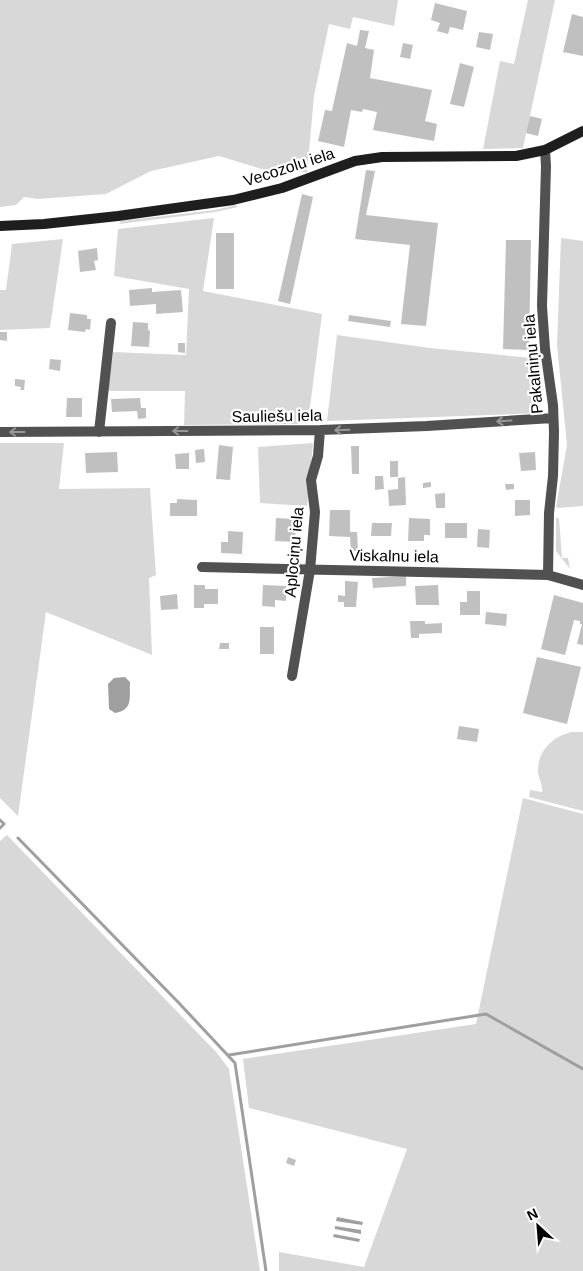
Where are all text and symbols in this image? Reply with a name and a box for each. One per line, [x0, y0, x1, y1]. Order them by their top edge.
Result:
street label: Vecozolu iela [242, 144, 337, 190]
street label: Pakalniņu iela [520, 314, 546, 414]
street label: Sauliešu iela [231, 407, 323, 425]
one-way arrow [497, 416, 513, 425]
one-way arrow [334, 425, 350, 434]
one-way arrow [172, 426, 188, 436]
one-way arrow [9, 427, 26, 437]
street label: Aplociņu iela [282, 506, 306, 598]
street label: Viskalnu iela [349, 547, 439, 565]
north arrow [513, 1201, 563, 1251]
text: N [524, 1205, 540, 1224]

